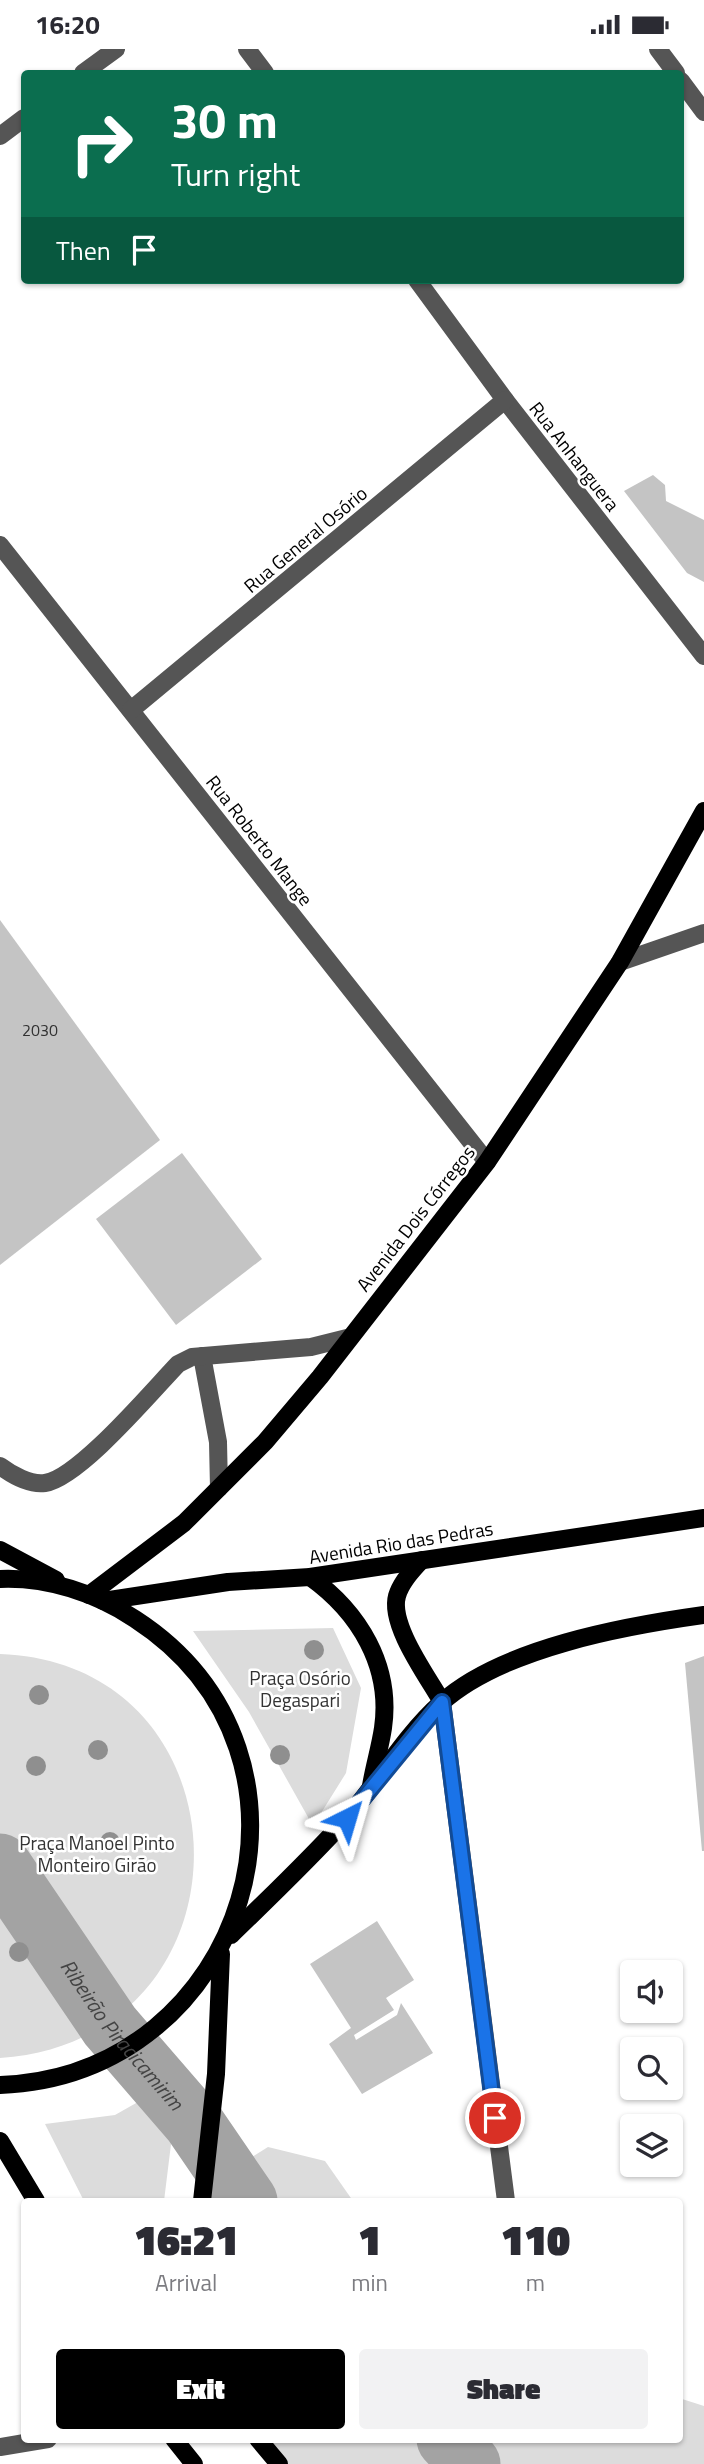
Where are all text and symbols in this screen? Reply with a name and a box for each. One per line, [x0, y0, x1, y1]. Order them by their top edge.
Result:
text: 16:20 [35, 5, 100, 44]
text: 30 m [171, 82, 278, 157]
icon: right [56, 98, 147, 189]
text: Turn right [171, 150, 300, 198]
text: Then [56, 231, 111, 270]
icon: arrive [125, 231, 163, 269]
street label: Rua Anhanguera [523, 395, 627, 517]
street label: Rua General Osório [237, 479, 373, 599]
street label: Rua Roberto Mange [200, 768, 320, 912]
house number: 2030 [22, 1018, 58, 1042]
street label: Avenida Dois Córregos [349, 1139, 481, 1297]
street label: Avenida Rio das Pedras [307, 1513, 495, 1571]
park label: Praça Osório Degaspari [249, 1663, 351, 1714]
position arrow [310, 1781, 384, 1855]
park label: Praça Manoel Pinto Monteiro Girão [19, 1828, 175, 1879]
water label: Ribeirão Piracicamirim [53, 1952, 192, 2118]
map controls [620, 1960, 683, 2177]
button: sound [620, 1960, 683, 2023]
button: search [620, 2037, 683, 2100]
pin [465, 2088, 525, 2148]
icon: arrive [476, 2099, 514, 2137]
button: layers [620, 2114, 683, 2177]
text: 16:21 [134, 2207, 238, 2271]
text: 1 [358, 2207, 381, 2271]
text: 110 [501, 2207, 570, 2271]
text: Arrival [155, 2265, 217, 2300]
text: min [351, 2265, 388, 2300]
text: m [526, 2265, 545, 2300]
button: Exit [56, 2349, 345, 2429]
button: Share [359, 2349, 648, 2429]

